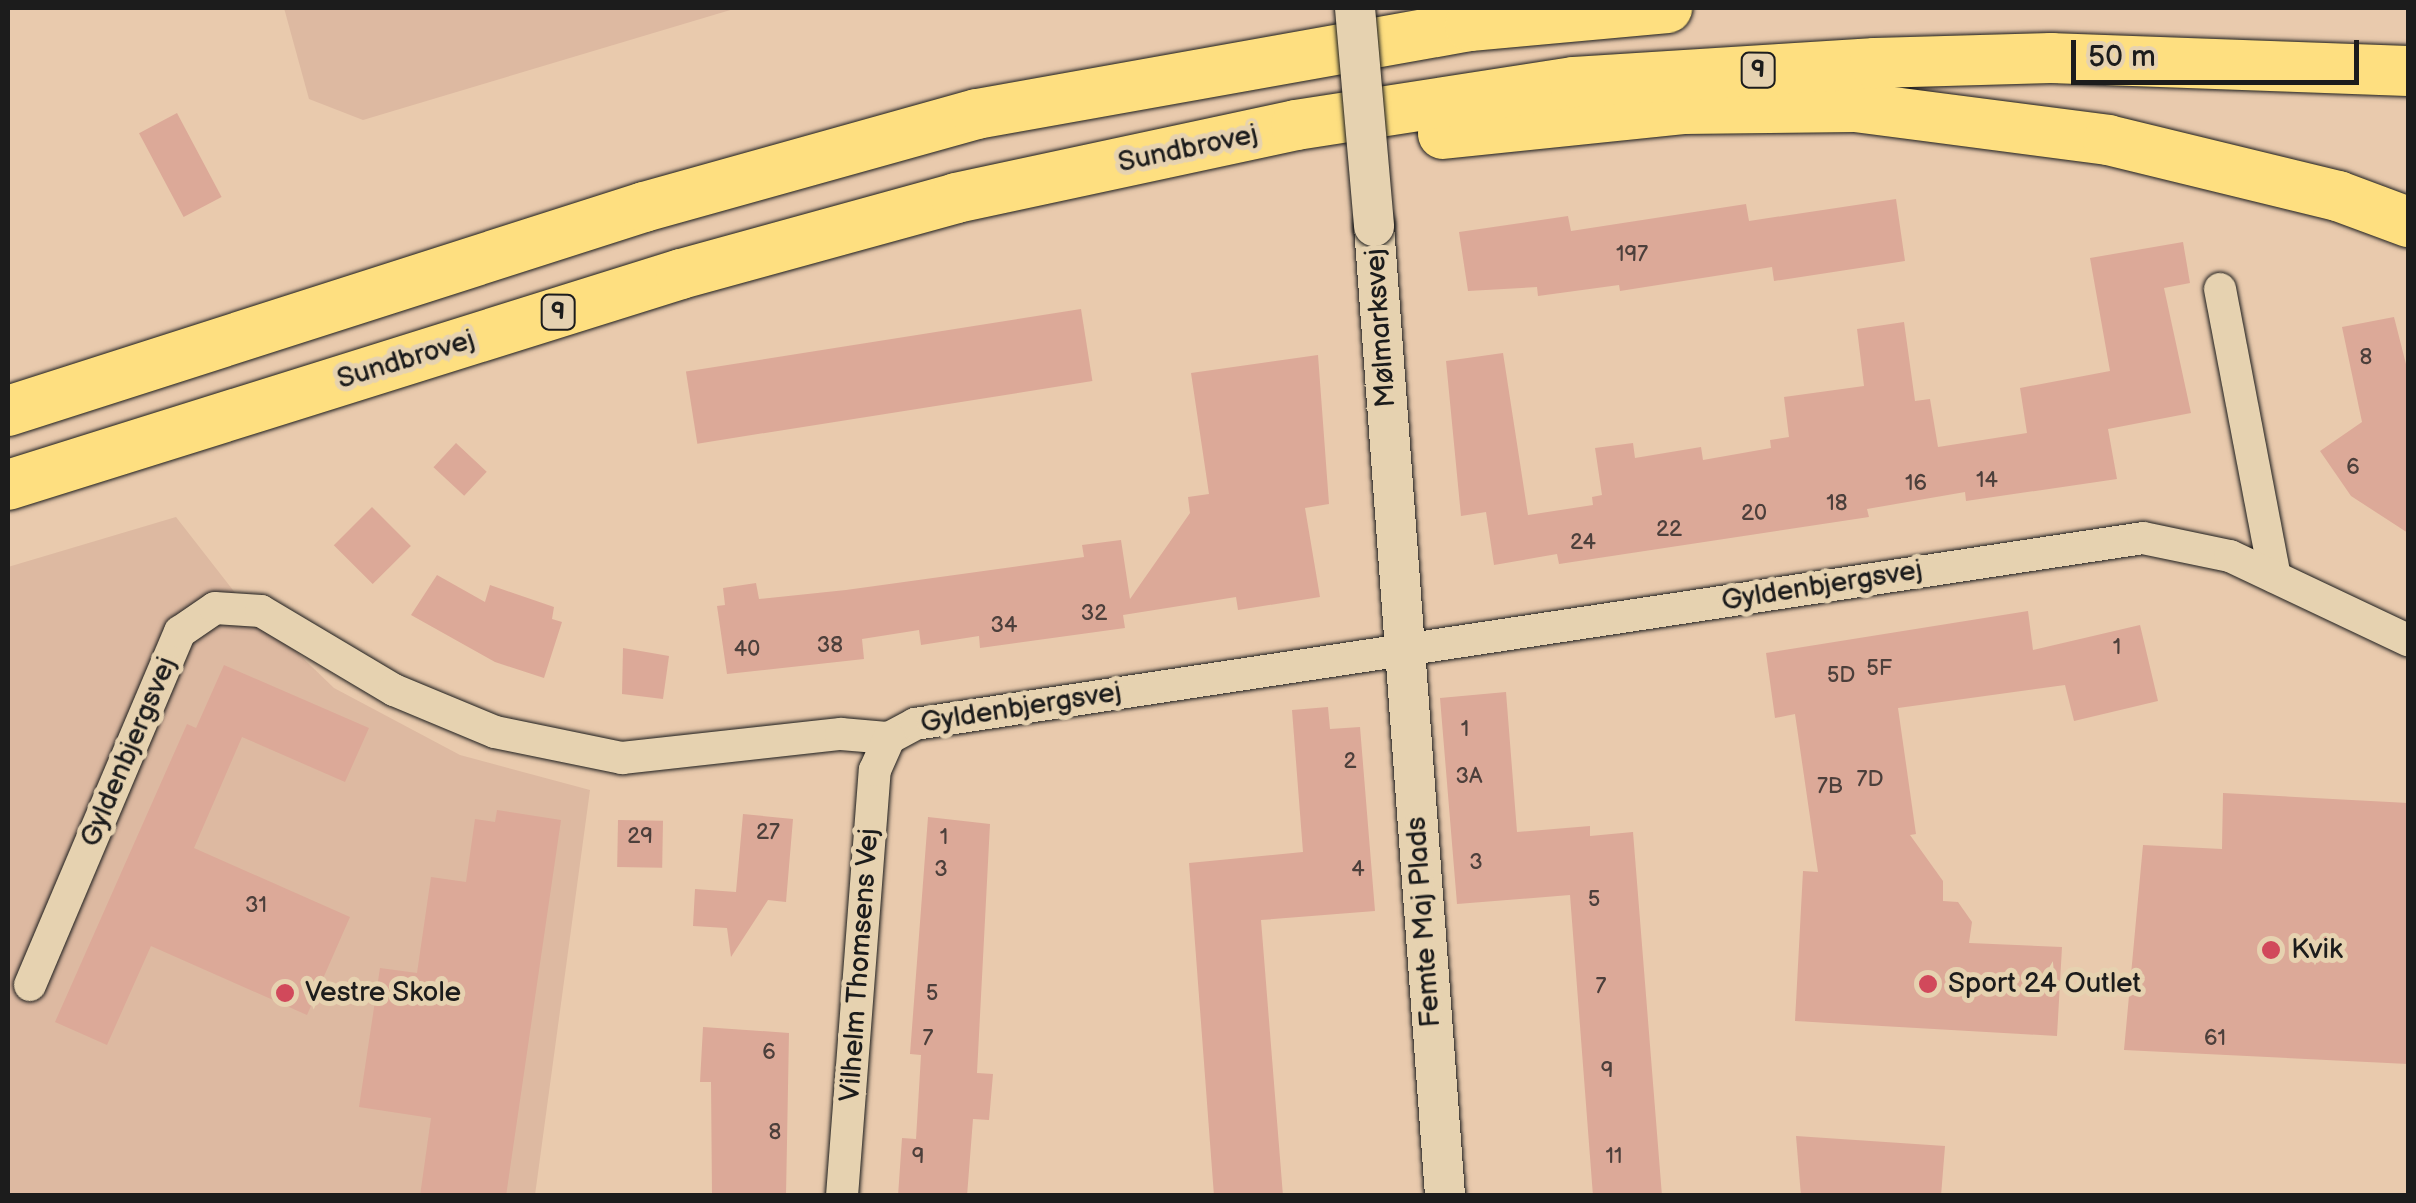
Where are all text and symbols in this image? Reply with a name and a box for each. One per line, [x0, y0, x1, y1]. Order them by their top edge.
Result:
scale bar [2076, 20, 2364, 82]
text: 50 m [2088, 39, 2156, 75]
road number: 9 [1740, 50, 1776, 90]
street label: Sundbrovej [1115, 118, 1261, 180]
house number: 197 [1616, 242, 1648, 268]
street label: Mølmarksvej [1359, 247, 1403, 409]
road number: 9 [540, 292, 576, 332]
street label: Sundbrovej [333, 323, 479, 397]
house number: 8 [2360, 345, 2372, 371]
house number: 6 [2346, 455, 2360, 481]
house number: 14 [1976, 468, 1998, 494]
house number: 16 [1905, 471, 1927, 497]
house number: 18 [1826, 491, 1848, 517]
house number: 20 [1741, 501, 1767, 527]
house number: 22 [1656, 517, 1682, 543]
house number: 24 [1570, 530, 1596, 556]
street label: Gyldenbjergsvej [1719, 554, 1925, 618]
house number: 32 [1081, 601, 1107, 627]
house number: 34 [991, 613, 1017, 639]
house number: 38 [817, 633, 843, 659]
house number: 1 [2113, 635, 2121, 661]
house number: 40 [734, 637, 760, 663]
street label: Gyldenbjergsvej [74, 652, 184, 852]
house number: 5F [1866, 656, 1892, 682]
house number: 5D [1827, 663, 1855, 689]
street label: Gyldenbjergsvej [918, 676, 1124, 740]
house number: 1 [1461, 717, 1469, 743]
house number: 2 [1344, 749, 1356, 775]
house number: 3A [1456, 764, 1482, 790]
house number: 7D [1857, 767, 1883, 793]
house number: 7B [1817, 774, 1843, 800]
street label: Femte Maj Plads [1400, 815, 1448, 1029]
house number: 27 [756, 820, 780, 846]
house number: 29 [627, 824, 653, 850]
house number: 1 [940, 825, 948, 851]
street label: Vilhelm Thomsens Vej [834, 826, 886, 1104]
house number: 3 [1469, 850, 1483, 876]
house number: 3 [934, 857, 948, 883]
house number: 4 [1351, 857, 1365, 883]
house number: 5 [1588, 887, 1600, 913]
house number: 31 [245, 893, 267, 919]
place label: Kvik [2291, 933, 2343, 967]
marker: Kvik [2260, 939, 2282, 961]
place label: Sport 24 Outlet [1948, 967, 2141, 1001]
marker: Sport 24 Outlet [1917, 973, 1939, 995]
house number: 7 [1596, 974, 1606, 1000]
place label: Vestre Skole [305, 976, 462, 1010]
house number: 5 [926, 981, 938, 1007]
marker: Vestre Skole [274, 982, 296, 1004]
house number: 7 [923, 1026, 933, 1052]
house number: 61 [2204, 1026, 2226, 1052]
house number: 6 [762, 1040, 776, 1066]
house number: 9 [1601, 1058, 1613, 1084]
house number: 8 [769, 1120, 781, 1146]
house number: 9 [912, 1144, 924, 1170]
house number: 11 [1605, 1144, 1623, 1170]

